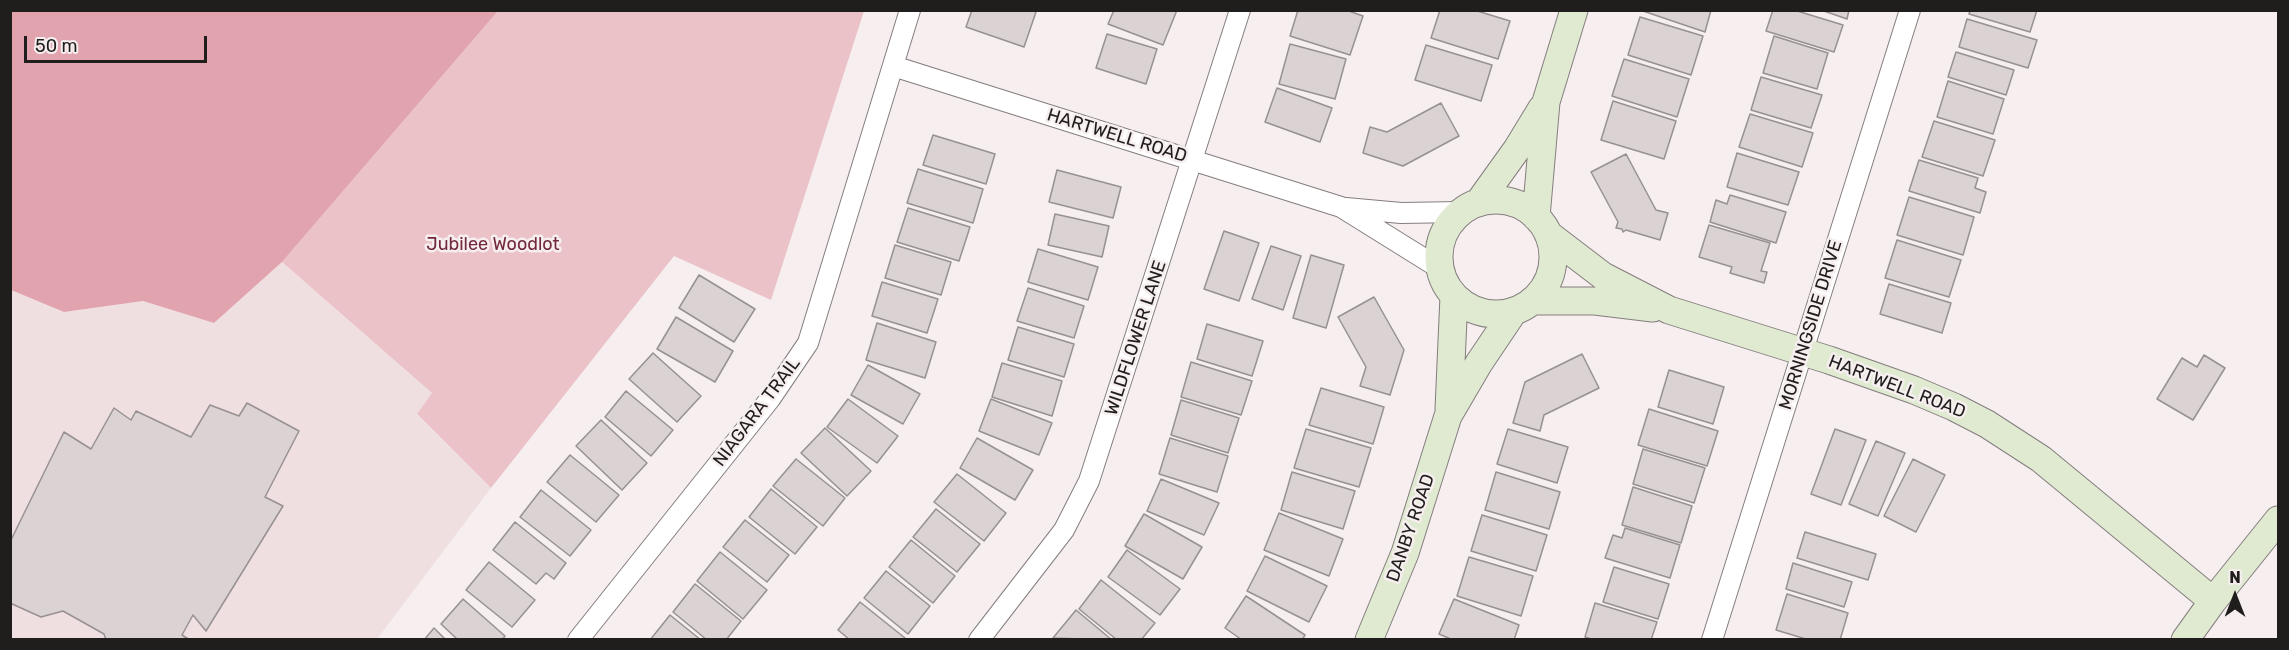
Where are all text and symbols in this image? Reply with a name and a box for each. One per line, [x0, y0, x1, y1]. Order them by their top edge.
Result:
scale bar [27, 24, 210, 62]
text: 50 m [35, 35, 78, 57]
street label: HARTWELL ROAD [1044, 104, 1190, 168]
park label: Jubilee Woodlot [426, 234, 560, 256]
street label: MORNINGSIDE DRIVE [1775, 238, 1847, 412]
street label: WILDFLOWER LANE [1101, 258, 1171, 418]
street label: HARTWELL ROAD [1825, 351, 1969, 423]
street label: NIAGARA TRAIL [709, 353, 805, 471]
street label: DANBY ROAD [1382, 471, 1440, 585]
north arrow [2205, 566, 2265, 626]
text: N [2229, 568, 2241, 587]

